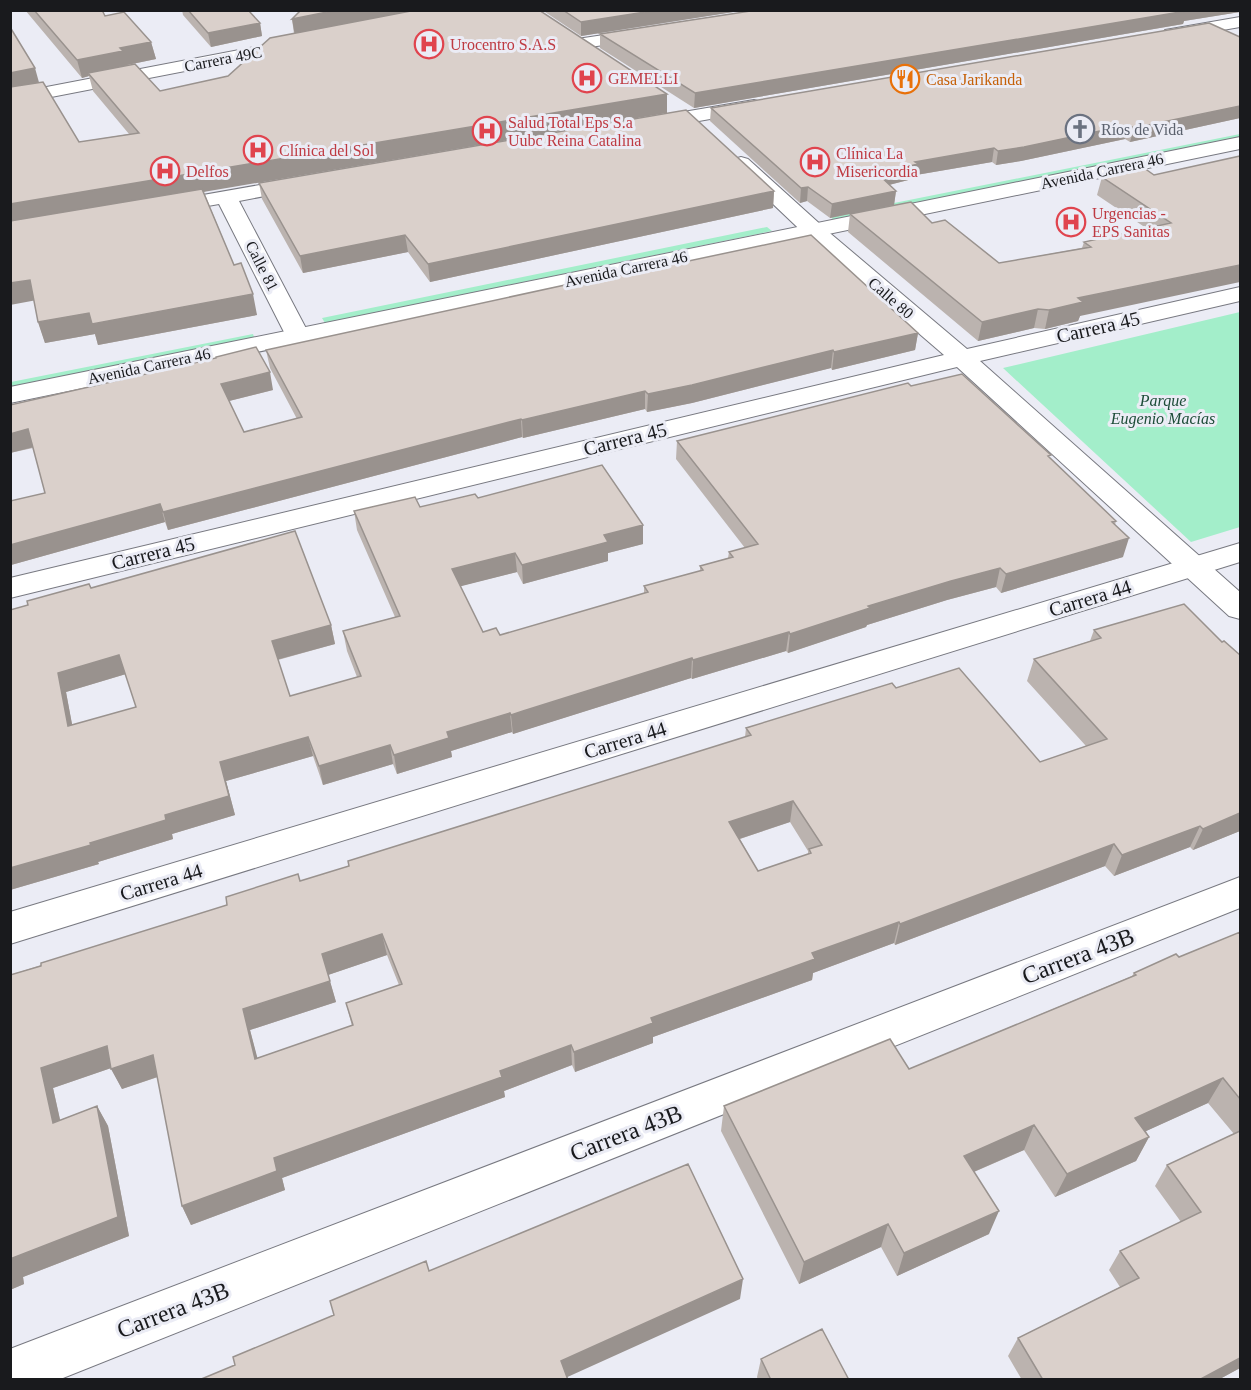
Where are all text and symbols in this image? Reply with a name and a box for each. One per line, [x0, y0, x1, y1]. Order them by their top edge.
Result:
hospital icon: Urocentro S.A.S [413, 28, 445, 60]
place label: Urocentro S.A.S [450, 36, 556, 53]
street label: Carrera 49C [183, 43, 263, 75]
hospital icon: GEMELLI [571, 62, 603, 94]
restaurant icon: Casa Jarikanda [889, 63, 921, 95]
place label: GEMELLI [608, 70, 678, 87]
place label: Casa Jarikanda [926, 71, 1022, 88]
church icon: Ríos de Vida [1064, 113, 1096, 145]
place label: Salud Total Eps S.a Uubc Reina Catalina [508, 114, 641, 149]
hospital icon: Salud Total Eps S.a Uubc Reina Catalina [471, 115, 503, 147]
place label: Ríos de Vida [1101, 121, 1183, 138]
hospital icon: Clínica del Sol [242, 134, 274, 166]
place label: Clínica del Sol [279, 142, 375, 159]
place label: Clínica La Misericordia [836, 145, 918, 180]
hospital icon: Clínica La Misericordia [799, 146, 831, 178]
street label: Avenida Carrera 46 [1039, 150, 1165, 192]
hospital icon: Delfos [149, 155, 181, 187]
place label: Delfos [186, 163, 229, 180]
place label: Urgencias - EPS Sanitas [1092, 205, 1170, 240]
hospital icon: Urgencias - EPS Sanitas [1055, 206, 1087, 238]
street label: Calle 81 [242, 238, 282, 294]
street label: Avenida Carrera 46 [563, 248, 689, 290]
street label: Calle 80 [865, 274, 917, 322]
street label: Carrera 45 [1054, 307, 1142, 347]
street label: Avenida Carrera 46 [86, 345, 212, 387]
park label: Parque Eugenio Macías [1110, 392, 1215, 428]
street label: Carrera 45 [581, 418, 669, 460]
street label: Carrera 45 [109, 532, 197, 574]
street label: Carrera 44 [1046, 575, 1134, 621]
street label: Carrera 44 [581, 717, 669, 763]
street label: Carrera 44 [117, 859, 205, 905]
street label: Carrera 43B [1018, 923, 1138, 989]
street label: Carrera 43B [566, 1100, 686, 1166]
street label: Carrera 43B [113, 1277, 233, 1343]

